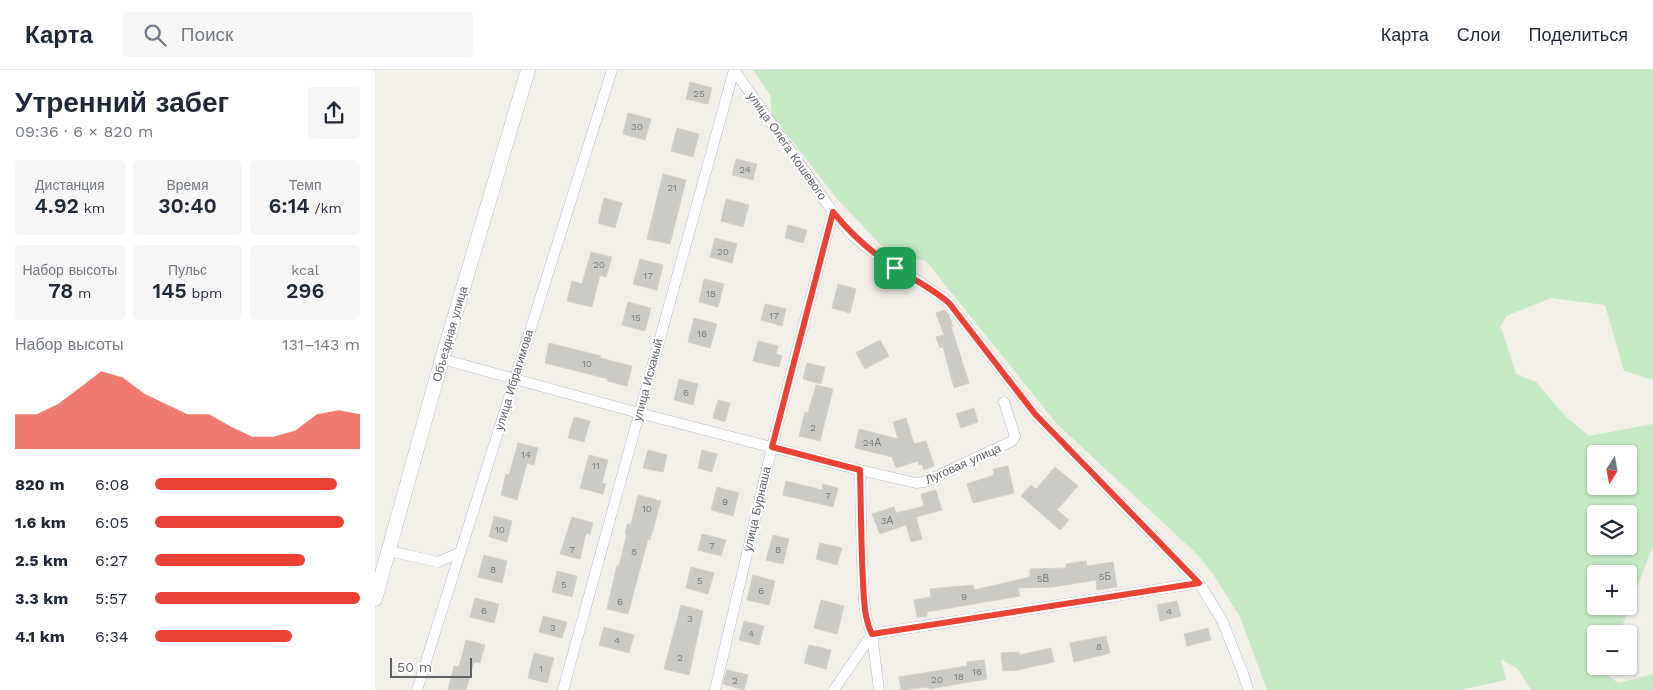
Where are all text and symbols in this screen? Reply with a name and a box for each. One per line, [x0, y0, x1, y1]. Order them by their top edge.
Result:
search box [123, 12, 473, 57]
text: Карта [25, 21, 93, 49]
icon: search [141, 21, 169, 49]
text: Поиск [181, 23, 233, 46]
text: Карта [1381, 24, 1429, 45]
text: Слои [1457, 24, 1501, 45]
text: Поделиться [1529, 24, 1628, 45]
text: Утренний забег [15, 86, 229, 119]
button: share [308, 87, 360, 139]
house number: 25 [693, 88, 705, 99]
street label: улица Олега Кошевого [744, 89, 830, 203]
house number: 30 [631, 121, 643, 132]
text: 09:36 · 6 × 820 m [15, 122, 153, 141]
house number: 24 [739, 164, 751, 175]
text: Дистанция [35, 177, 105, 193]
text: Время [166, 177, 209, 193]
text: Темп [289, 177, 322, 193]
house number: 21 [667, 182, 677, 193]
text: 4.92 [35, 193, 79, 218]
text: 30:40 [158, 193, 217, 218]
text: 6:14 [268, 193, 310, 218]
text: km [79, 200, 105, 216]
text: /km [310, 200, 342, 216]
house number: 20 [717, 246, 729, 257]
pin [874, 247, 916, 289]
icon: arrive [881, 254, 909, 282]
house number: 20 [593, 259, 605, 270]
text: Набор высоты [22, 262, 117, 278]
text: Пульс [168, 262, 207, 278]
text: kcal [291, 262, 319, 278]
house number: 17 [643, 270, 653, 281]
text: 78 [48, 278, 73, 303]
text: 145 [153, 278, 187, 303]
text: 296 [286, 278, 324, 303]
street label: Объездная улица [430, 284, 470, 383]
text: m [73, 285, 91, 301]
text: bpm [187, 285, 222, 301]
house number: 18 [706, 288, 716, 299]
house number: 17 [769, 310, 779, 321]
house number: 15 [631, 312, 641, 323]
street label: улица Ибрагимова [492, 328, 536, 432]
house number: 16 [697, 328, 707, 339]
text: Набор высоты [15, 335, 123, 354]
text: 131–143 m [282, 335, 360, 354]
street label: улица Исхакый [630, 337, 666, 423]
house number: 10 [582, 358, 592, 369]
house number: 6 [683, 387, 689, 398]
house number: 2 [810, 422, 816, 433]
house number: 24А [863, 437, 881, 448]
street label: Луговая улица [923, 441, 1003, 487]
north arrow [1587, 445, 1637, 495]
map controls [1587, 445, 1637, 675]
house number: 14 [521, 449, 531, 460]
house number: 11 [592, 460, 600, 471]
street label: улица Бурнаша [740, 465, 774, 553]
text: 820 m [15, 475, 65, 494]
text: 6:08 [95, 475, 129, 494]
house number: 7 [825, 490, 831, 501]
house number: 9 [722, 496, 728, 507]
house number: 10 [642, 503, 652, 514]
button: layers [1587, 505, 1637, 555]
text: 1.6 km [15, 513, 66, 532]
text: 6:05 [95, 513, 129, 532]
house number: 3А [881, 515, 894, 526]
house number: 10 [495, 524, 505, 535]
house number: 7 [709, 540, 715, 551]
house number: 7 [569, 544, 575, 555]
house number: 8 [775, 544, 781, 555]
house number: 8 [631, 546, 637, 557]
text: 2.5 km [15, 551, 68, 570]
text: 6:27 [95, 551, 127, 570]
house number: 8 [490, 564, 496, 575]
button: + [1587, 565, 1637, 615]
house number: 5Б [1099, 571, 1112, 582]
house number: 5В [1037, 573, 1050, 584]
house number: 5 [697, 575, 703, 586]
house number: 5 [561, 579, 567, 590]
house number: 6 [758, 585, 764, 596]
text: 3.3 km [15, 589, 68, 608]
text: 5:57 [95, 589, 127, 608]
house number: 9 [961, 591, 967, 602]
house number: 6 [617, 596, 623, 607]
house number: 6 [481, 605, 487, 616]
house number: 4 [1166, 606, 1172, 617]
house number: 3 [687, 613, 693, 624]
house number: 3 [550, 622, 556, 633]
button: − [1587, 625, 1637, 675]
text: 4.1 km [15, 627, 65, 646]
text: 6:34 [95, 627, 129, 646]
house number: 4 [748, 628, 754, 639]
house number: 4 [614, 635, 620, 646]
house number: 8 [1096, 641, 1102, 652]
house number: 2 [677, 652, 683, 663]
scale bar [390, 655, 473, 678]
text: 50 m [397, 659, 432, 675]
house number: 1 [539, 663, 543, 674]
house number: 16 [972, 666, 982, 677]
house number: 18 [954, 671, 964, 682]
house number: 20 [931, 674, 943, 685]
house number: 2 [732, 675, 738, 686]

